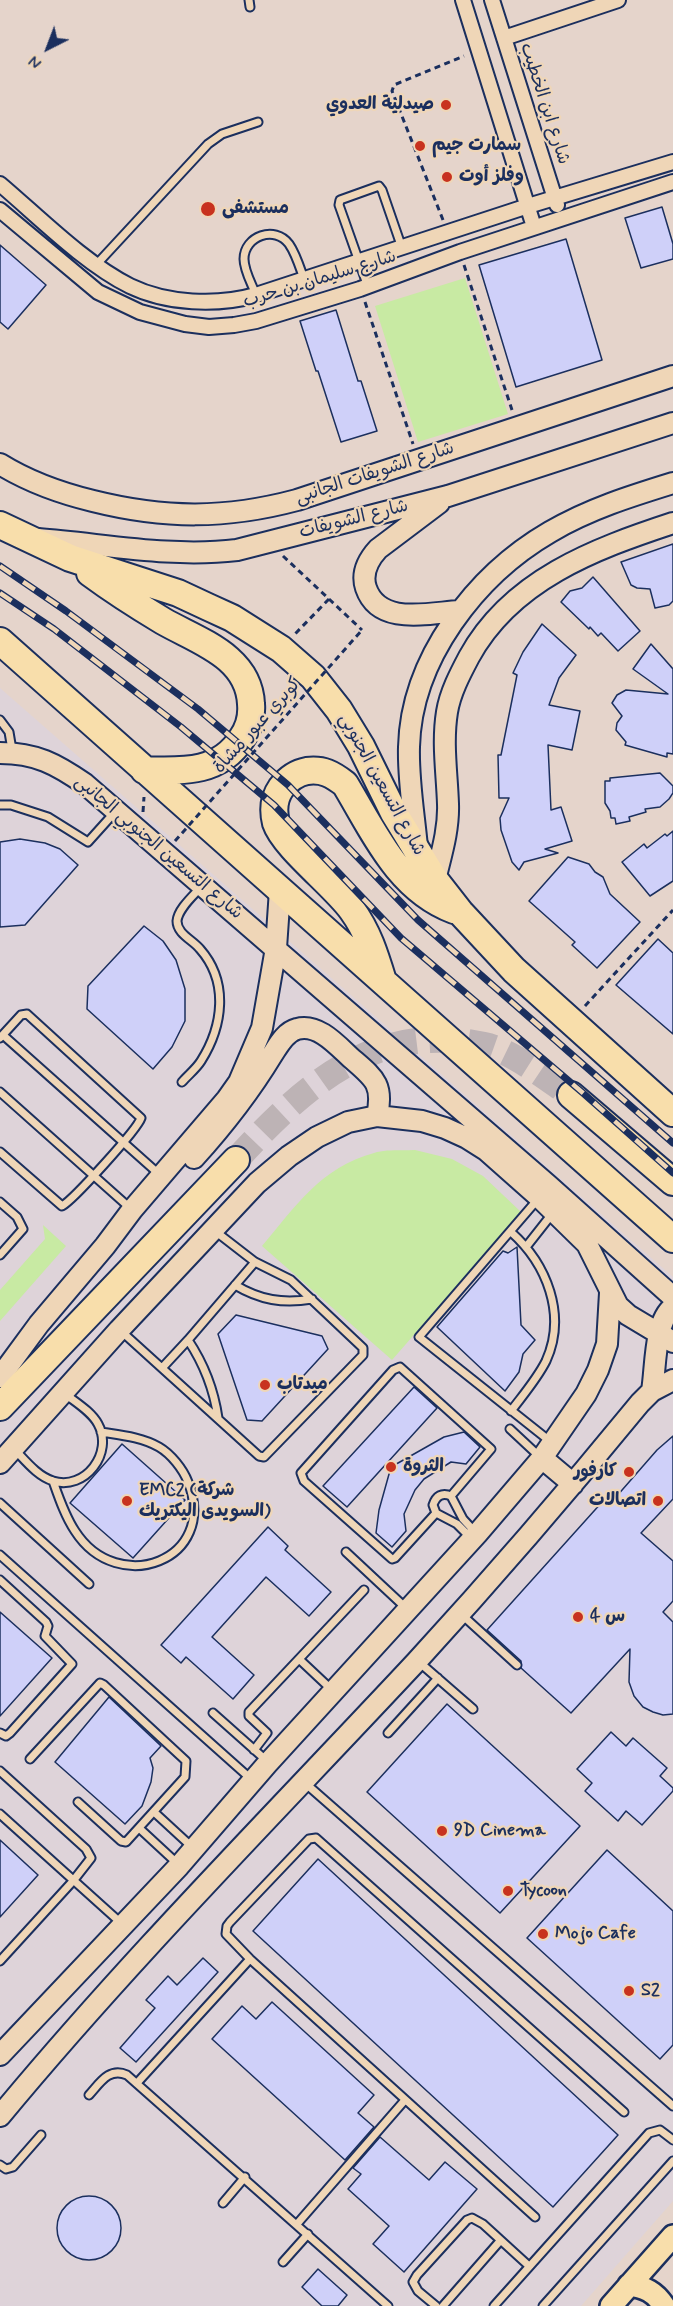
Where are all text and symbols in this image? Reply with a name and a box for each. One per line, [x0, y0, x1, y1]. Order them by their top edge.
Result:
north arrow [18, 18, 78, 78]
street label: شارع ابن الخطيب [514, 41, 574, 167]
text: N [25, 50, 47, 73]
place label: صيدلية العدوي [326, 94, 434, 116]
marker: صيدلية العدوي [439, 98, 453, 112]
place label: سمارت جيم [432, 135, 521, 157]
marker: سمارت جيم [413, 139, 427, 153]
place label: وفلز أوت [459, 166, 524, 188]
marker: وفلز أوت [440, 170, 454, 184]
place label: مستشفى [222, 198, 289, 220]
marker: مستشفى [199, 200, 217, 218]
street label: شارع سليمان بن حرب [241, 246, 399, 314]
street label: شارع الشويفات الجانبى [293, 438, 457, 510]
street label: شارع الشويفات [297, 496, 411, 544]
street label: كوبري عبور مشاة [209, 674, 307, 778]
street label: شارع التسعين الجنوبي [333, 710, 429, 860]
street label: شارع التسعين الجنوبي الجانبى [69, 771, 247, 925]
place label: ميدتاب [277, 1374, 328, 1396]
marker: ميدتاب [258, 1378, 272, 1392]
place label: الثروة [403, 1456, 444, 1478]
marker: الثروة [384, 1460, 398, 1474]
place label: كارفور [574, 1461, 617, 1483]
marker: كارفور [622, 1465, 636, 1479]
place label: EMC2 (شركة السويدى اليكتريك) [139, 1480, 271, 1522]
place label: اتصالات [589, 1490, 646, 1512]
marker: EMC2 (شركة السويدى اليكتريك) [120, 1494, 134, 1508]
marker: اتصالات [651, 1494, 665, 1508]
place label: س 4 [590, 1606, 625, 1628]
marker: س 4 [571, 1610, 585, 1624]
place label: 9D Cinema [454, 1820, 546, 1842]
marker: 9D Cinema [435, 1824, 449, 1838]
place label: Tycoon [520, 1880, 567, 1902]
marker: Tycoon [501, 1884, 515, 1898]
place label: Mojo Cafe [555, 1923, 636, 1945]
marker: Mojo Cafe [536, 1927, 550, 1941]
place label: S2 [641, 1980, 660, 2002]
marker: S2 [622, 1984, 636, 1998]

